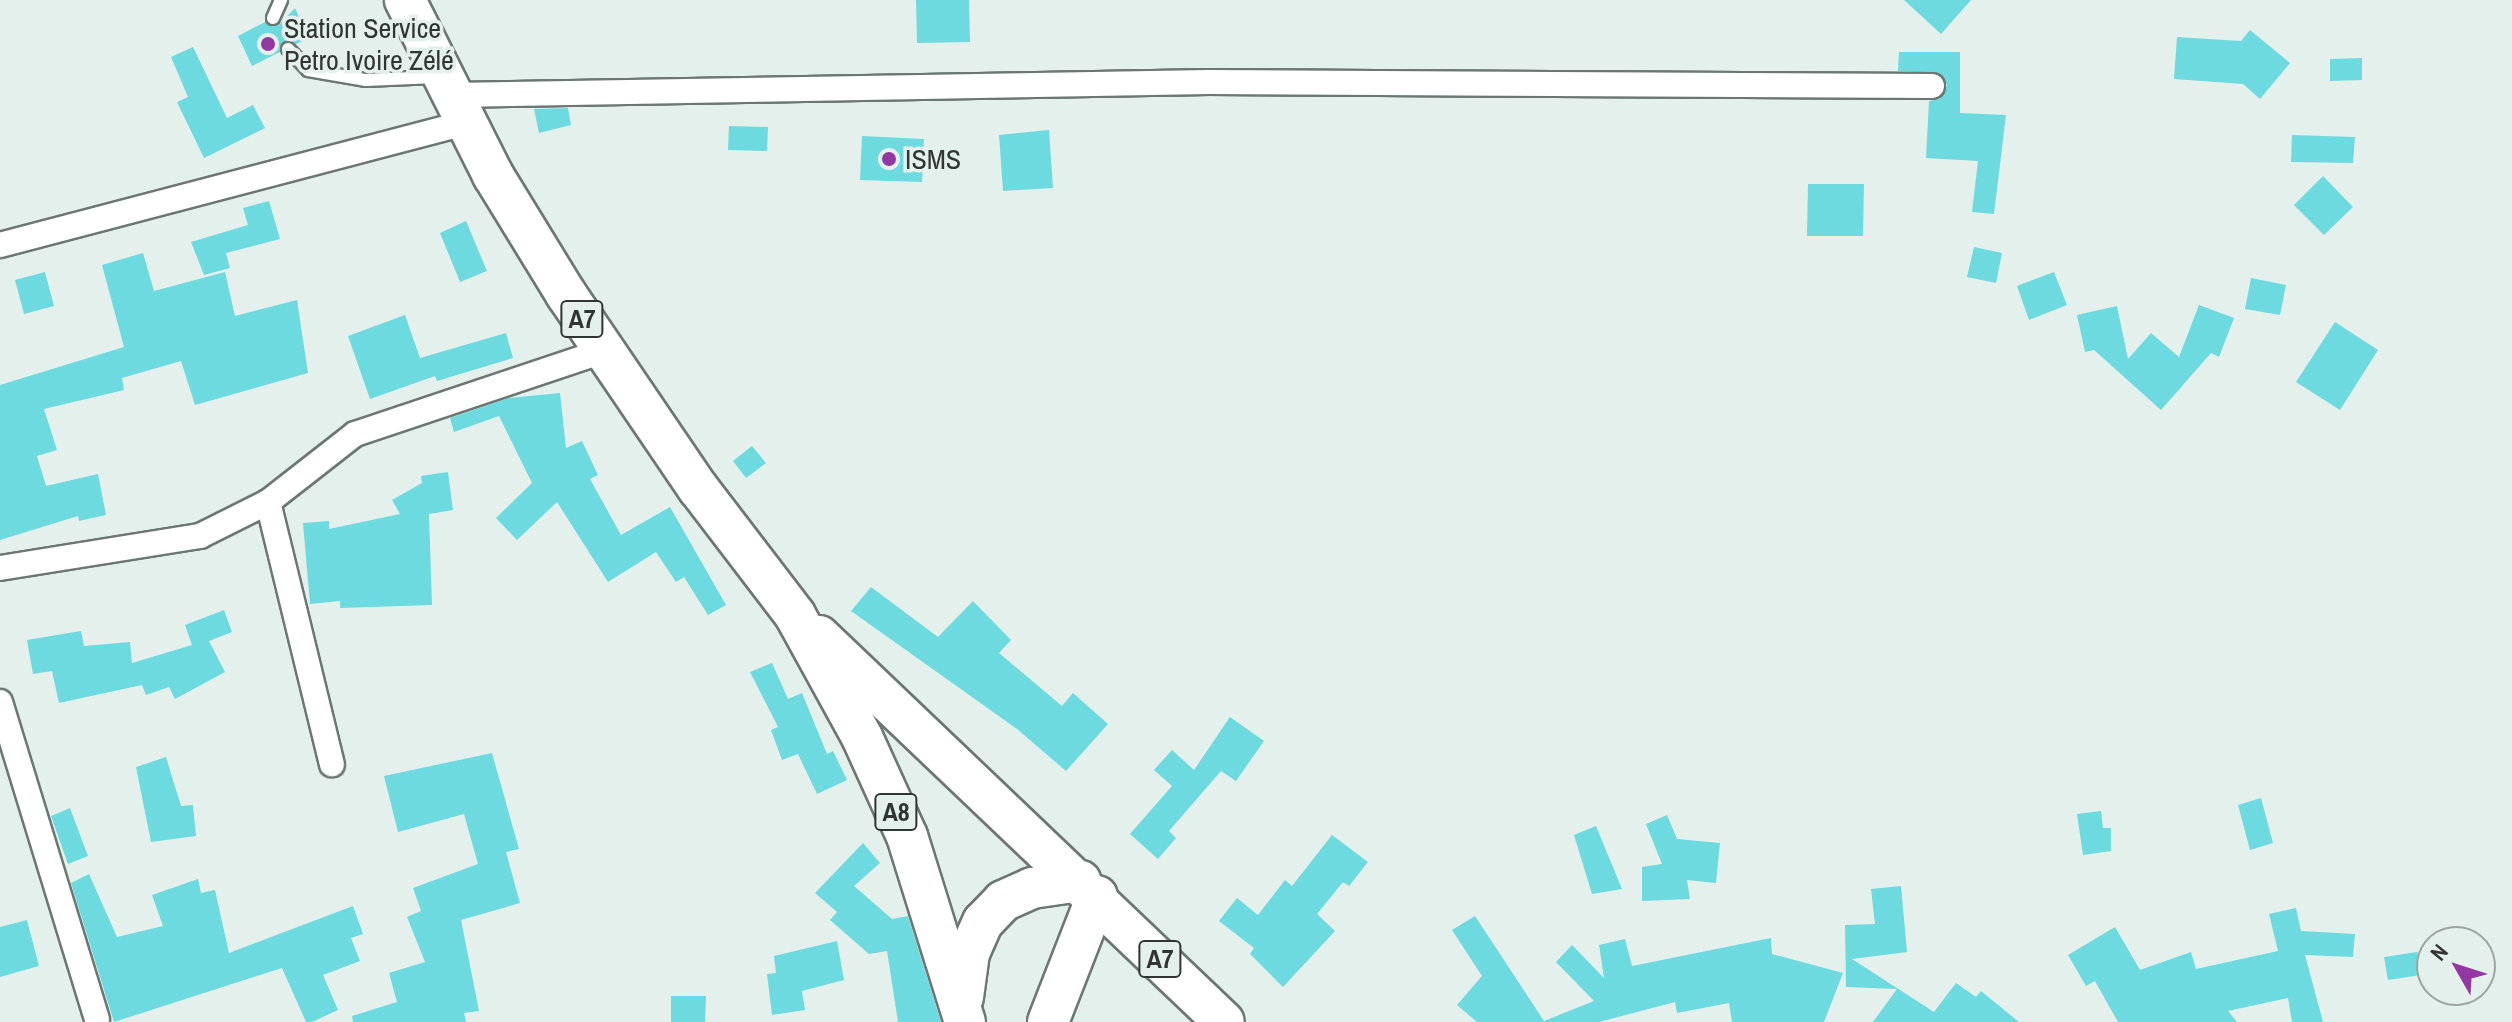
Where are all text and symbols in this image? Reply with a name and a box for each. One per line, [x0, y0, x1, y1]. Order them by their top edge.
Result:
place label: Station Service Petro Ivoire Zélé [284, 11, 454, 77]
marker: Station Service Petro Ivoire Zélé [259, 35, 277, 53]
place label: ISMS [905, 142, 961, 176]
marker: ISMS [880, 150, 898, 168]
road number: A7 [560, 297, 604, 341]
road number: A8 [874, 790, 918, 834]
north arrow [2416, 926, 2496, 1006]
road number: A7 [1138, 937, 1182, 981]
text: N [2423, 938, 2455, 967]

